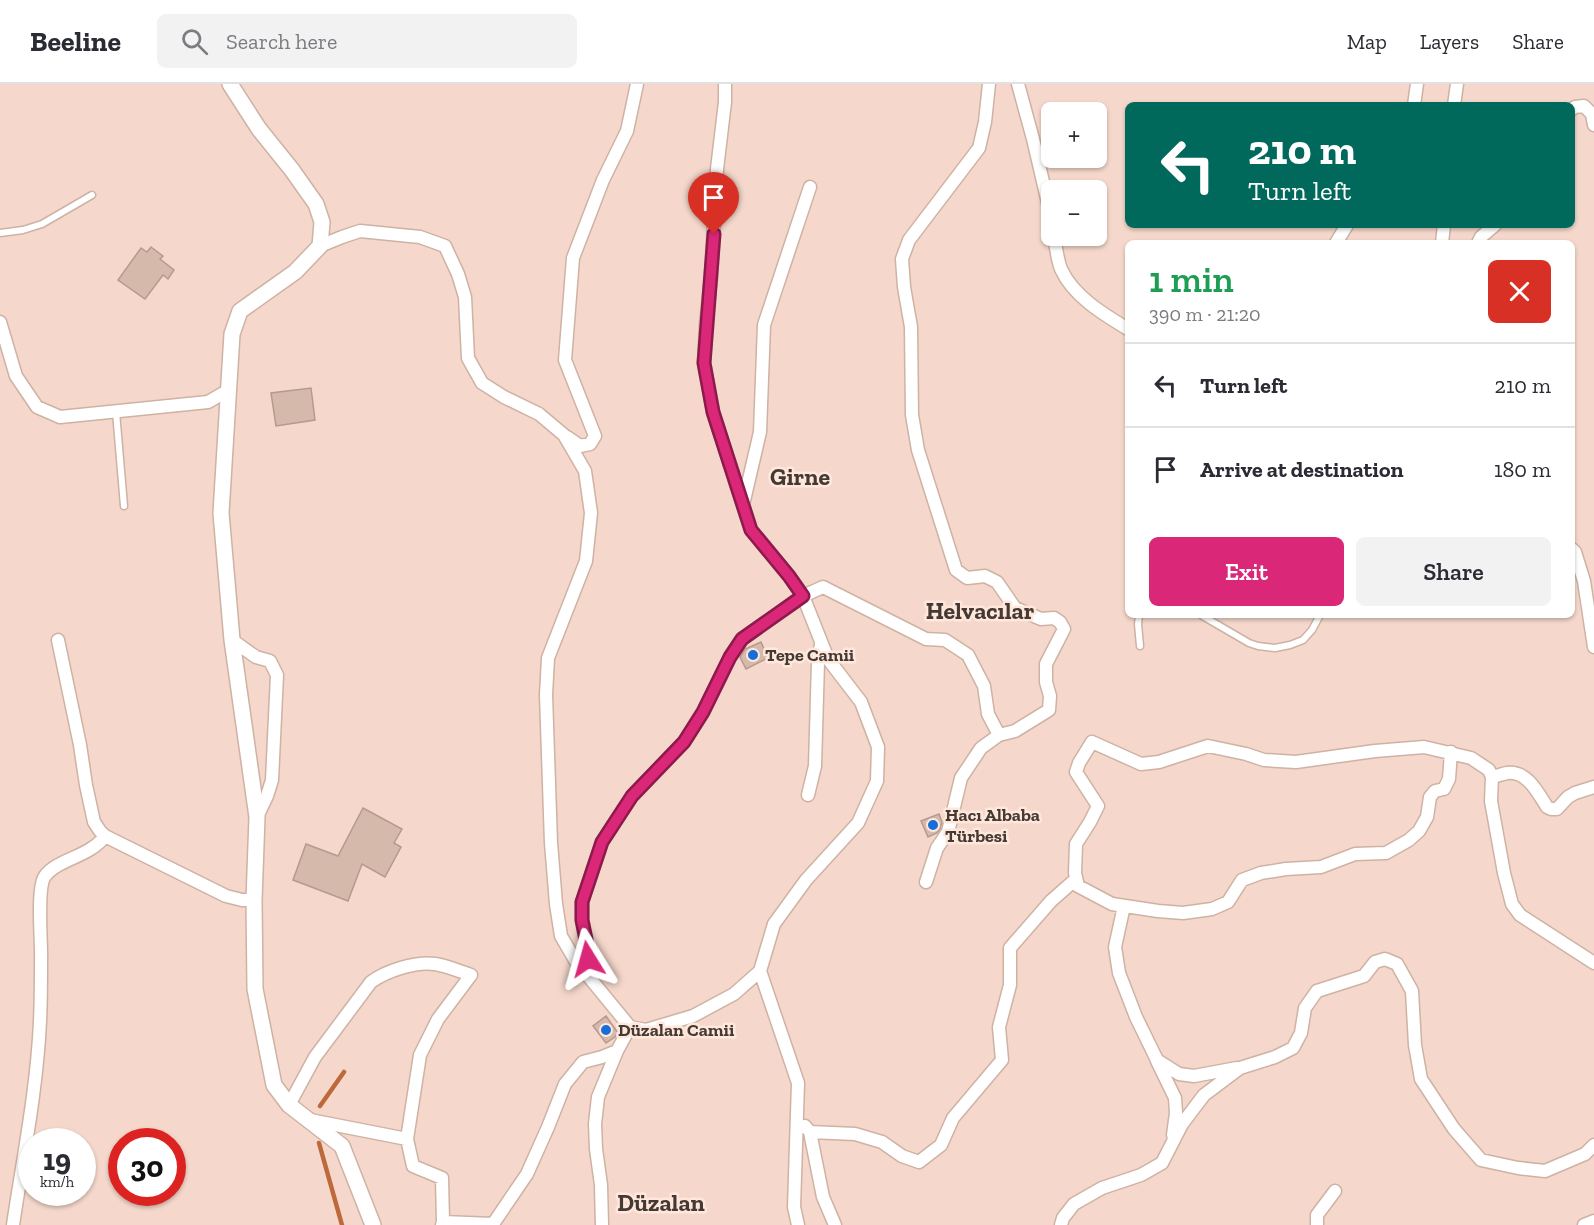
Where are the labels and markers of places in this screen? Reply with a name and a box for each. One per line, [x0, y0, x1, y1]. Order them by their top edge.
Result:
pin [688, 172, 739, 234]
place label: Tepe Camii [765, 644, 855, 666]
marker: Tepe Camii [746, 648, 760, 662]
place label: Hacı Albaba Türbesi [945, 804, 1040, 847]
marker: Hacı Albaba Türbesi [926, 818, 940, 832]
place label: Düzalan Camii [618, 1019, 735, 1041]
marker: Düzalan Camii [599, 1023, 613, 1037]

